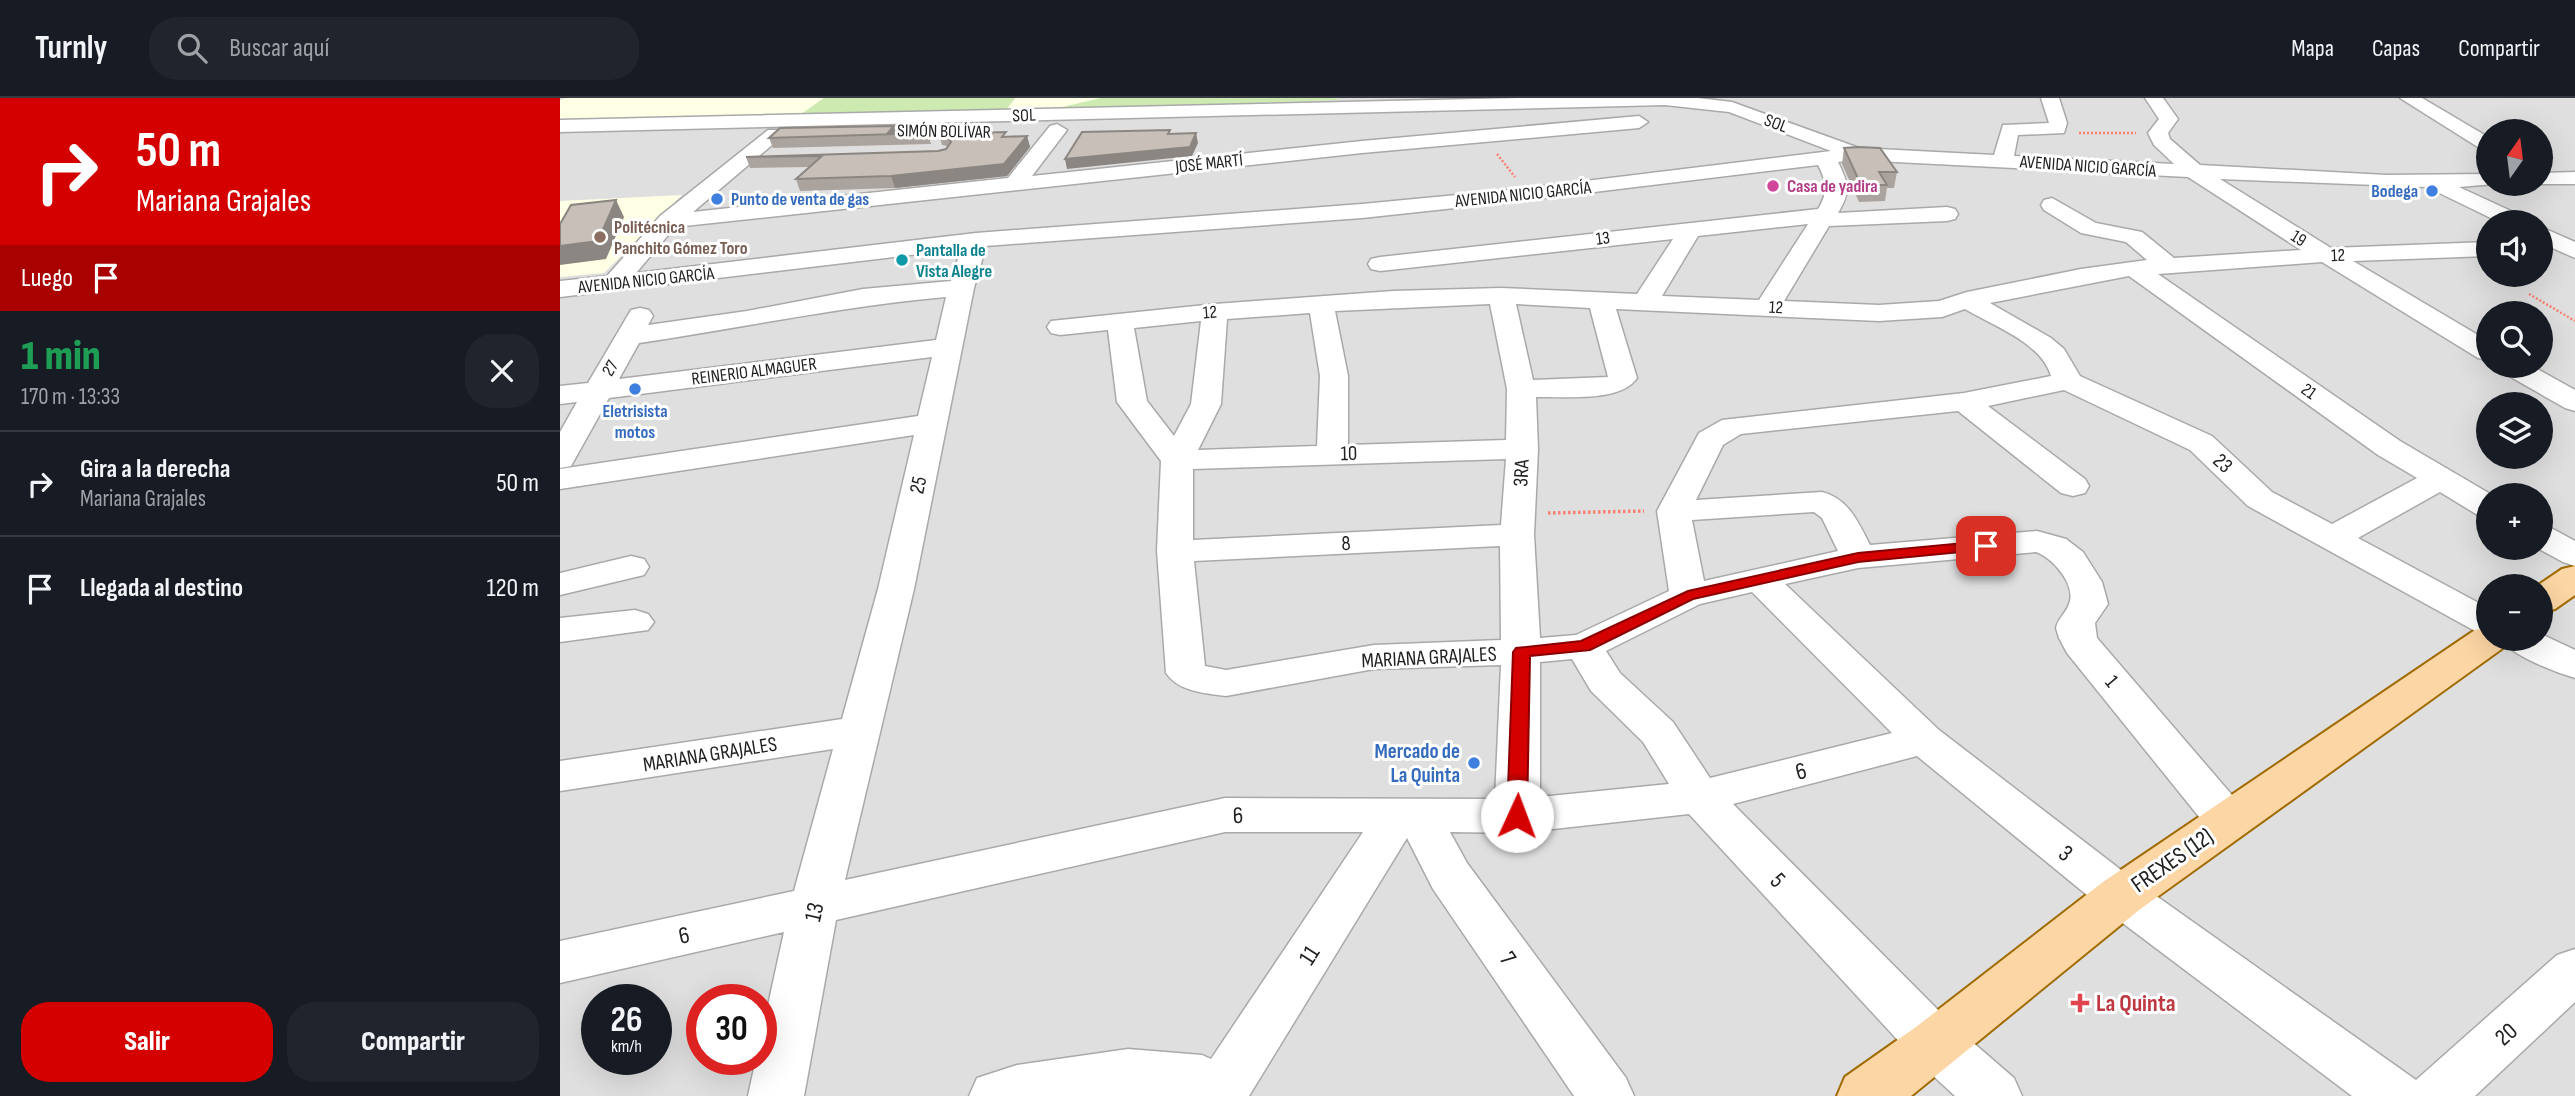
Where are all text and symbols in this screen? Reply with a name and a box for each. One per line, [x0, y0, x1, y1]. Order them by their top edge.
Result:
search box [149, 17, 639, 80]
text: Turnly [35, 28, 107, 68]
icon: search [173, 29, 211, 67]
text: Buscar aquí [229, 33, 329, 64]
text: Mapa [2291, 34, 2334, 63]
text: Capas [2372, 34, 2420, 63]
text: Compartir [2458, 34, 2540, 63]
street label: SOL [1012, 105, 1036, 126]
street label: SOL [1761, 110, 1791, 138]
north arrow [2476, 119, 2553, 196]
map controls [2476, 119, 2553, 651]
street label: SIMÓN BOLÍVAR [897, 120, 991, 143]
text: 50 m [136, 122, 221, 181]
icon: right [21, 126, 112, 217]
street label: JOSÉ MARTÍ [1173, 149, 1244, 178]
street label: AVENIDA NICIO GARCÍA [2018, 151, 2157, 182]
place label: Casa de yadira [1787, 176, 1878, 197]
street label: AVENIDA NICIO GARCÍA [1453, 177, 1592, 212]
marker: Casa de yadira [1765, 178, 1781, 194]
place label: Bodega [2371, 181, 2418, 202]
text: Mariana Grajales [136, 182, 311, 221]
marker: Bodega [2424, 183, 2440, 199]
place label: Punto de venta de gas [731, 189, 869, 210]
marker: Punto de venta de gas [709, 191, 725, 207]
button: sound [2476, 210, 2553, 287]
place label: Politécnica Panchito Gómez Toro [614, 217, 748, 259]
street label: 19 [2287, 226, 2310, 251]
street label: 13 [1595, 227, 1611, 250]
marker: Politécnica Panchito Gómez Toro [592, 229, 608, 245]
place label: Pantalla de Vista Alegre [916, 240, 992, 282]
street label: 12 [2331, 245, 2345, 266]
marker: Pantalla de Vista Alegre [894, 252, 910, 268]
icon: arrive [87, 259, 125, 297]
text: Luego [21, 263, 73, 294]
street label: AVENIDA NICIO GARCÍA [576, 263, 715, 298]
street label: 12 [1768, 297, 1783, 318]
street label: 12 [1202, 301, 1218, 324]
button: search [2476, 301, 2553, 378]
text: 1 min [21, 331, 101, 382]
button: close [465, 334, 539, 408]
street label: REINERIO ALMAGUER [690, 353, 818, 390]
street label: 27 [598, 356, 624, 380]
street label: 21 [2297, 379, 2321, 404]
marker: Eletrisista motos [627, 381, 643, 397]
text: 170 m · 13:33 [21, 383, 120, 411]
button: layers [2476, 392, 2553, 469]
place label: Eletrisista motos [602, 401, 668, 443]
street label: 10 [1340, 441, 1358, 466]
street label: 23 [2208, 448, 2238, 478]
text: Gira a la derecha [80, 454, 230, 485]
street label: 3RA [1508, 458, 1535, 487]
icon: right [21, 465, 59, 503]
text: 50 m [496, 468, 539, 499]
street label: 25 [904, 474, 932, 496]
button: + [2476, 483, 2553, 560]
text: Mariana Grajales [80, 485, 206, 513]
pin [1956, 516, 2016, 576]
icon: arrive [1967, 527, 2005, 565]
street label: 8 [1341, 531, 1351, 556]
icon: arrive [21, 570, 59, 608]
text: Llegada al destino [80, 573, 243, 604]
text: 120 m [486, 573, 539, 604]
button: − [2476, 574, 2553, 651]
street label: MARIANA GRAJALES [1361, 641, 1497, 674]
street label: 1 [2100, 670, 2124, 693]
street label: MARIANA GRAJALES [641, 732, 779, 777]
place label: Mercado de La Quinta [1375, 739, 1460, 788]
marker: Mercado de La Quinta [1466, 755, 1482, 771]
street label: 6 [1793, 756, 1810, 787]
position arrow [1480, 779, 1554, 853]
street label: 6 [1232, 801, 1244, 830]
street label: FREXES (12) [2126, 822, 2219, 899]
street label: 3 [2053, 839, 2079, 868]
street label: 5 [1764, 867, 1791, 894]
street label: 13 [798, 900, 831, 924]
street label: 6 [676, 920, 692, 951]
street label: 11 [1293, 940, 1326, 970]
street label: 7 [1493, 946, 1522, 971]
speed limit sign: 30 [686, 984, 777, 1075]
place label: La Quinta [2096, 989, 2176, 1018]
marker: La Quinta [2070, 993, 2090, 1013]
text: 26 [611, 999, 642, 1042]
button: Salir [21, 1002, 273, 1082]
button: Compartir [287, 1002, 539, 1082]
street label: 20 [2489, 1017, 2524, 1052]
text: km/h [611, 1036, 642, 1057]

